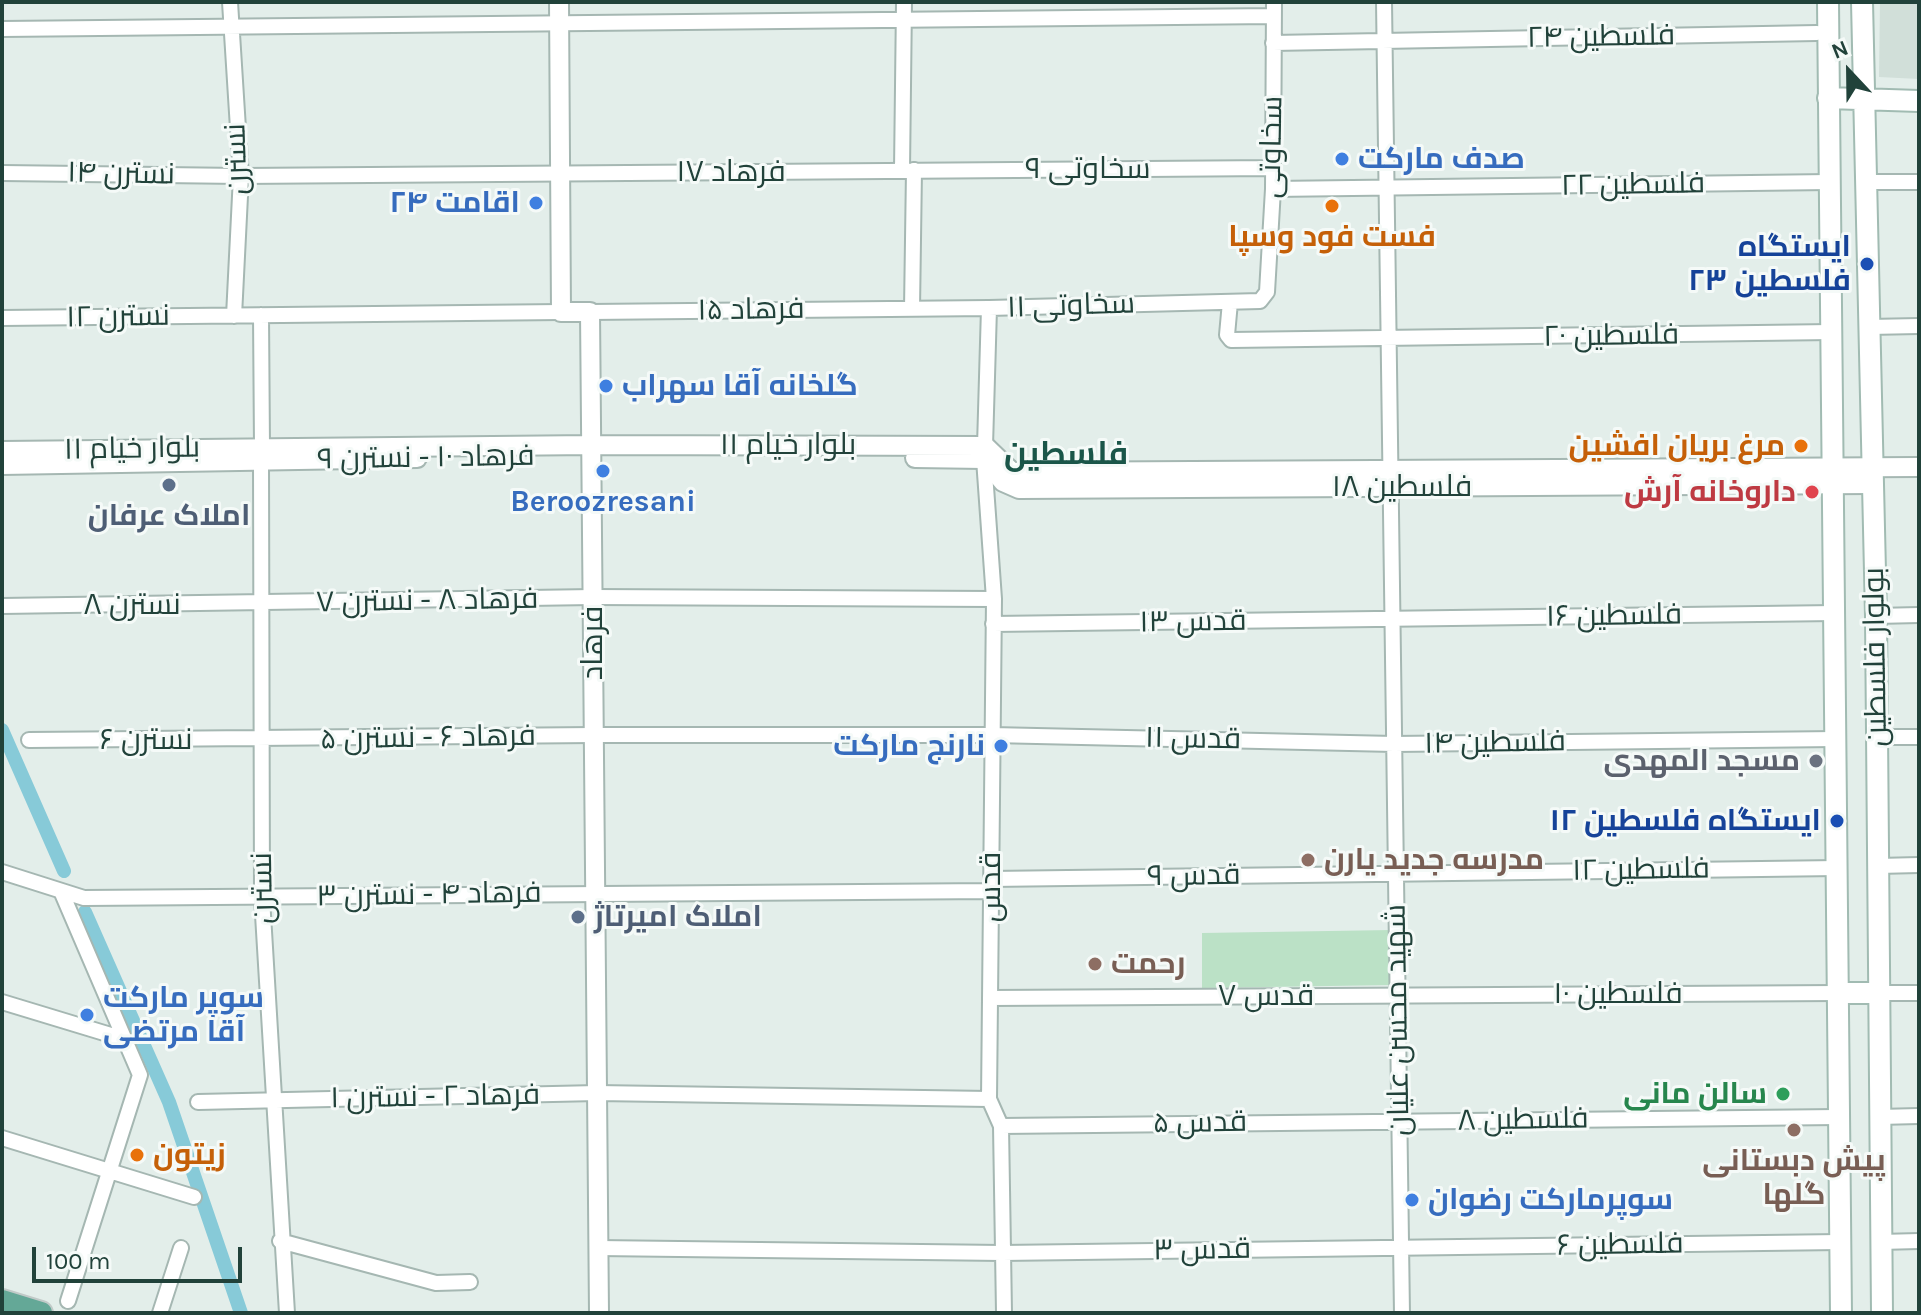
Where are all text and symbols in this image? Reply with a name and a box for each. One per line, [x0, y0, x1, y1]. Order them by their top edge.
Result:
street label: فلسطین ۲۴ [1527, 18, 1675, 56]
north arrow [1809, 32, 1889, 112]
text: N [1828, 35, 1852, 65]
street label: سخاوتی [1253, 95, 1291, 199]
street label: نسترن [218, 123, 256, 195]
place label: صدف مارکت [1358, 141, 1525, 177]
marker: صدف مارکت [1333, 150, 1351, 168]
street label: سخاوتی ۹ [1025, 151, 1151, 187]
street label: فرهاد ۱۷ [676, 154, 786, 190]
street label: نسترن ۱۴ [67, 155, 175, 193]
street label: فلسطین ۲۲ [1561, 166, 1705, 204]
place label: اقامت ۲۴ [389, 185, 520, 221]
marker: اقامت ۲۴ [527, 194, 545, 212]
marker: فست فود وسپا [1323, 197, 1341, 215]
place label: فست فود وسپا [1228, 219, 1436, 255]
place label: ایستگاه فلسطین ۲۳ [1688, 229, 1851, 300]
marker: ایستگاه فلسطین ۲۳ [1858, 255, 1876, 273]
street label: سخاوتی ۱۱ [1006, 286, 1136, 326]
street label: فرهاد ۱۵ [697, 291, 805, 329]
street label: نسترن ۱۲ [66, 298, 170, 336]
street label: فلسطین ۲۰ [1543, 317, 1679, 355]
place label: گلخانه آقا سهراب [622, 368, 858, 404]
marker: گلخانه آقا سهراب [597, 377, 615, 395]
street label: بلوار خیام ۱۱ [720, 427, 856, 463]
place label: مرغ بریان افشین [1569, 428, 1785, 464]
street label: بلوار خیام ۱۱ [63, 430, 201, 468]
district label: فلسطین [1004, 436, 1128, 474]
marker: مرغ بریان افشین [1792, 437, 1810, 455]
street label: فرهاد ۱۰ - نسترن ۹ [317, 438, 535, 478]
marker: Beroozresani [594, 462, 612, 480]
street label: فلسطین ۱۸ [1332, 469, 1472, 505]
place label: داروخانه آرش [1624, 474, 1796, 510]
marker: املاک عرفان [160, 476, 178, 494]
marker: داروخانه آرش [1803, 483, 1821, 501]
place label: Beroozresani [510, 484, 696, 520]
place label: املاک عرفان [88, 498, 250, 534]
street label: بولوار فلسطین [1856, 567, 1896, 747]
street label: فرهاد ۸ - نسترن ۷ [315, 581, 539, 621]
street label: نسترن ۸ [83, 587, 181, 623]
street label: فلسطین ۱۶ [1546, 597, 1682, 635]
street label: قدس ۱۳ [1139, 603, 1247, 641]
street label: فرهاد [575, 606, 611, 680]
street label: فرهاد ۶ - نسترن ۵ [320, 718, 536, 758]
street label: قدس ۱۱ [1145, 720, 1241, 758]
street label: نسترن ۶ [99, 722, 193, 758]
street label: فلسطین ۱۴ [1424, 724, 1566, 762]
place label: نارنج مارکت [833, 728, 985, 764]
marker: نارنج مارکت [992, 737, 1010, 755]
place label: مسجد المهدی [1604, 743, 1800, 779]
marker: مسجد المهدی [1807, 752, 1825, 770]
place label: ایستگاه فلسطین ۱۲ [1549, 803, 1821, 839]
marker: ایستگاه فلسطین ۱۲ [1828, 812, 1846, 830]
place label: مدرسه جدید یارن [1324, 842, 1544, 878]
marker: مدرسه جدید یارن [1299, 851, 1317, 869]
street label: فلسطین ۱۲ [1572, 851, 1710, 889]
street label: نسترن [244, 852, 282, 924]
street label: قدس [973, 852, 1009, 922]
street label: قدس ۹ [1147, 857, 1241, 895]
street label: فرهاد ۴ - نسترن ۳ [316, 875, 542, 915]
place label: املاک امیرتاژ [594, 899, 762, 935]
street label: شهید محسن علیان [1378, 904, 1418, 1136]
marker: املاک امیرتاژ [569, 908, 587, 926]
place label: رحمت [1111, 946, 1185, 982]
marker: رحمت [1086, 955, 1104, 973]
street label: فلسطین ۱۰ [1553, 976, 1683, 1012]
street label: قدس ۷ [1218, 978, 1314, 1014]
place label: سوپر مارکت آقا مرتضی [103, 980, 264, 1050]
marker: سوپر مارکت آقا مرتضی [78, 1006, 96, 1024]
place label: سالن مانی [1623, 1076, 1767, 1112]
street label: فرهاد ۲ - نسترن ۱ [330, 1077, 540, 1117]
marker: سالن مانی [1774, 1085, 1792, 1103]
street label: فلسطین ۸ [1457, 1101, 1589, 1139]
street label: قدس ۵ [1153, 1104, 1247, 1142]
marker: پیش دبستانی گلها [1785, 1121, 1803, 1139]
place label: زیتون [153, 1137, 226, 1173]
place label: پیش دبستانی گلها [1702, 1143, 1886, 1214]
marker: زیتون [128, 1146, 146, 1164]
place label: سوپرمارکت رضوان [1428, 1182, 1673, 1218]
marker: سوپرمارکت رضوان [1403, 1191, 1421, 1209]
street label: فلسطین ۶ [1556, 1226, 1684, 1264]
scale bar [36, 1231, 246, 1281]
street label: قدس ۳ [1153, 1231, 1251, 1269]
text: 100 m [46, 1247, 111, 1275]

